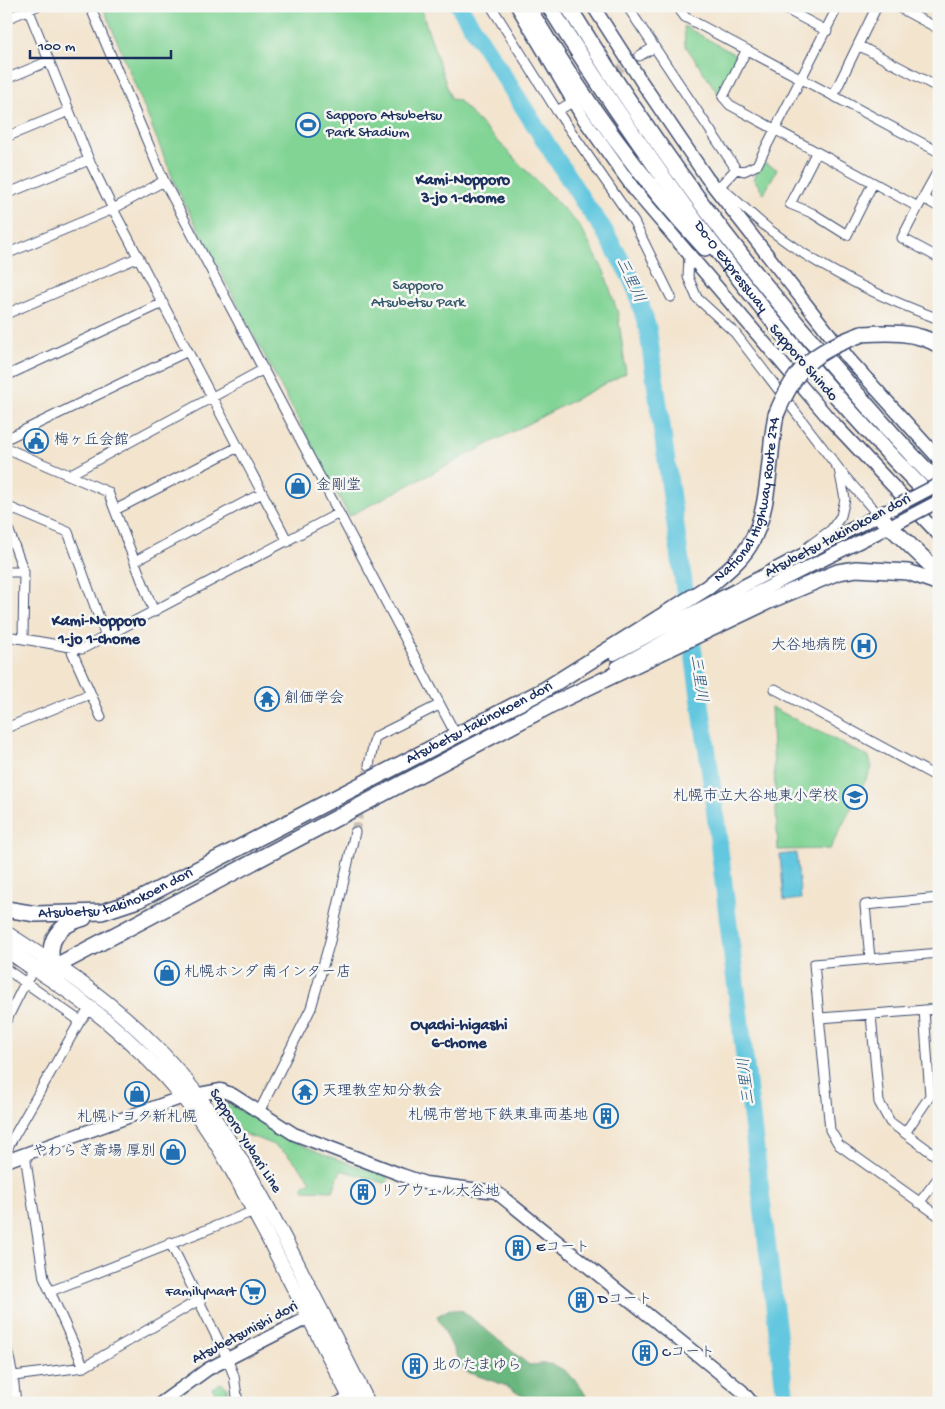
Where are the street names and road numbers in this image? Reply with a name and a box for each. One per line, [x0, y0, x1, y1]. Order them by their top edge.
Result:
street label: Do-O Expressway [689, 217, 772, 317]
street label: Sapporo Shindo [765, 321, 842, 405]
street label: National Highway Route 274 [710, 416, 784, 587]
street label: Atsubetsu takinokoen dori [762, 490, 914, 582]
street label: Atsubetsu takinokoen dori [403, 678, 556, 769]
street label: Atsubetsu takinokoen dori [38, 864, 196, 923]
street label: Sapporo Yubari Line [205, 1086, 285, 1197]
street label: Atsubetsunishi dori [189, 1297, 301, 1369]

